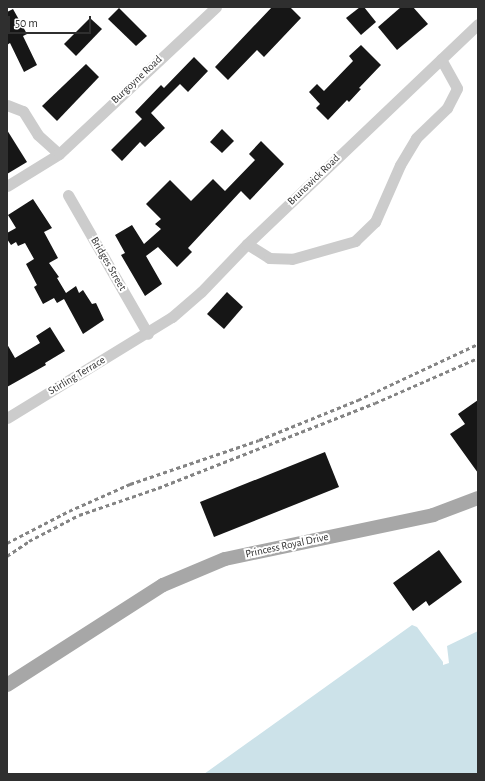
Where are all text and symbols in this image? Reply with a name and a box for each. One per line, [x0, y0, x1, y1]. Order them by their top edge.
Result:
scale bar [10, 8, 93, 34]
text: 50 m [15, 17, 38, 29]
street label: Burgoyne Road [109, 53, 165, 107]
street label: Brunswick Road [285, 152, 343, 208]
street label: Bridges Street [87, 235, 129, 293]
street label: Stirling Terrace [46, 354, 108, 398]
street label: Princess Royal Drive [244, 531, 330, 561]

